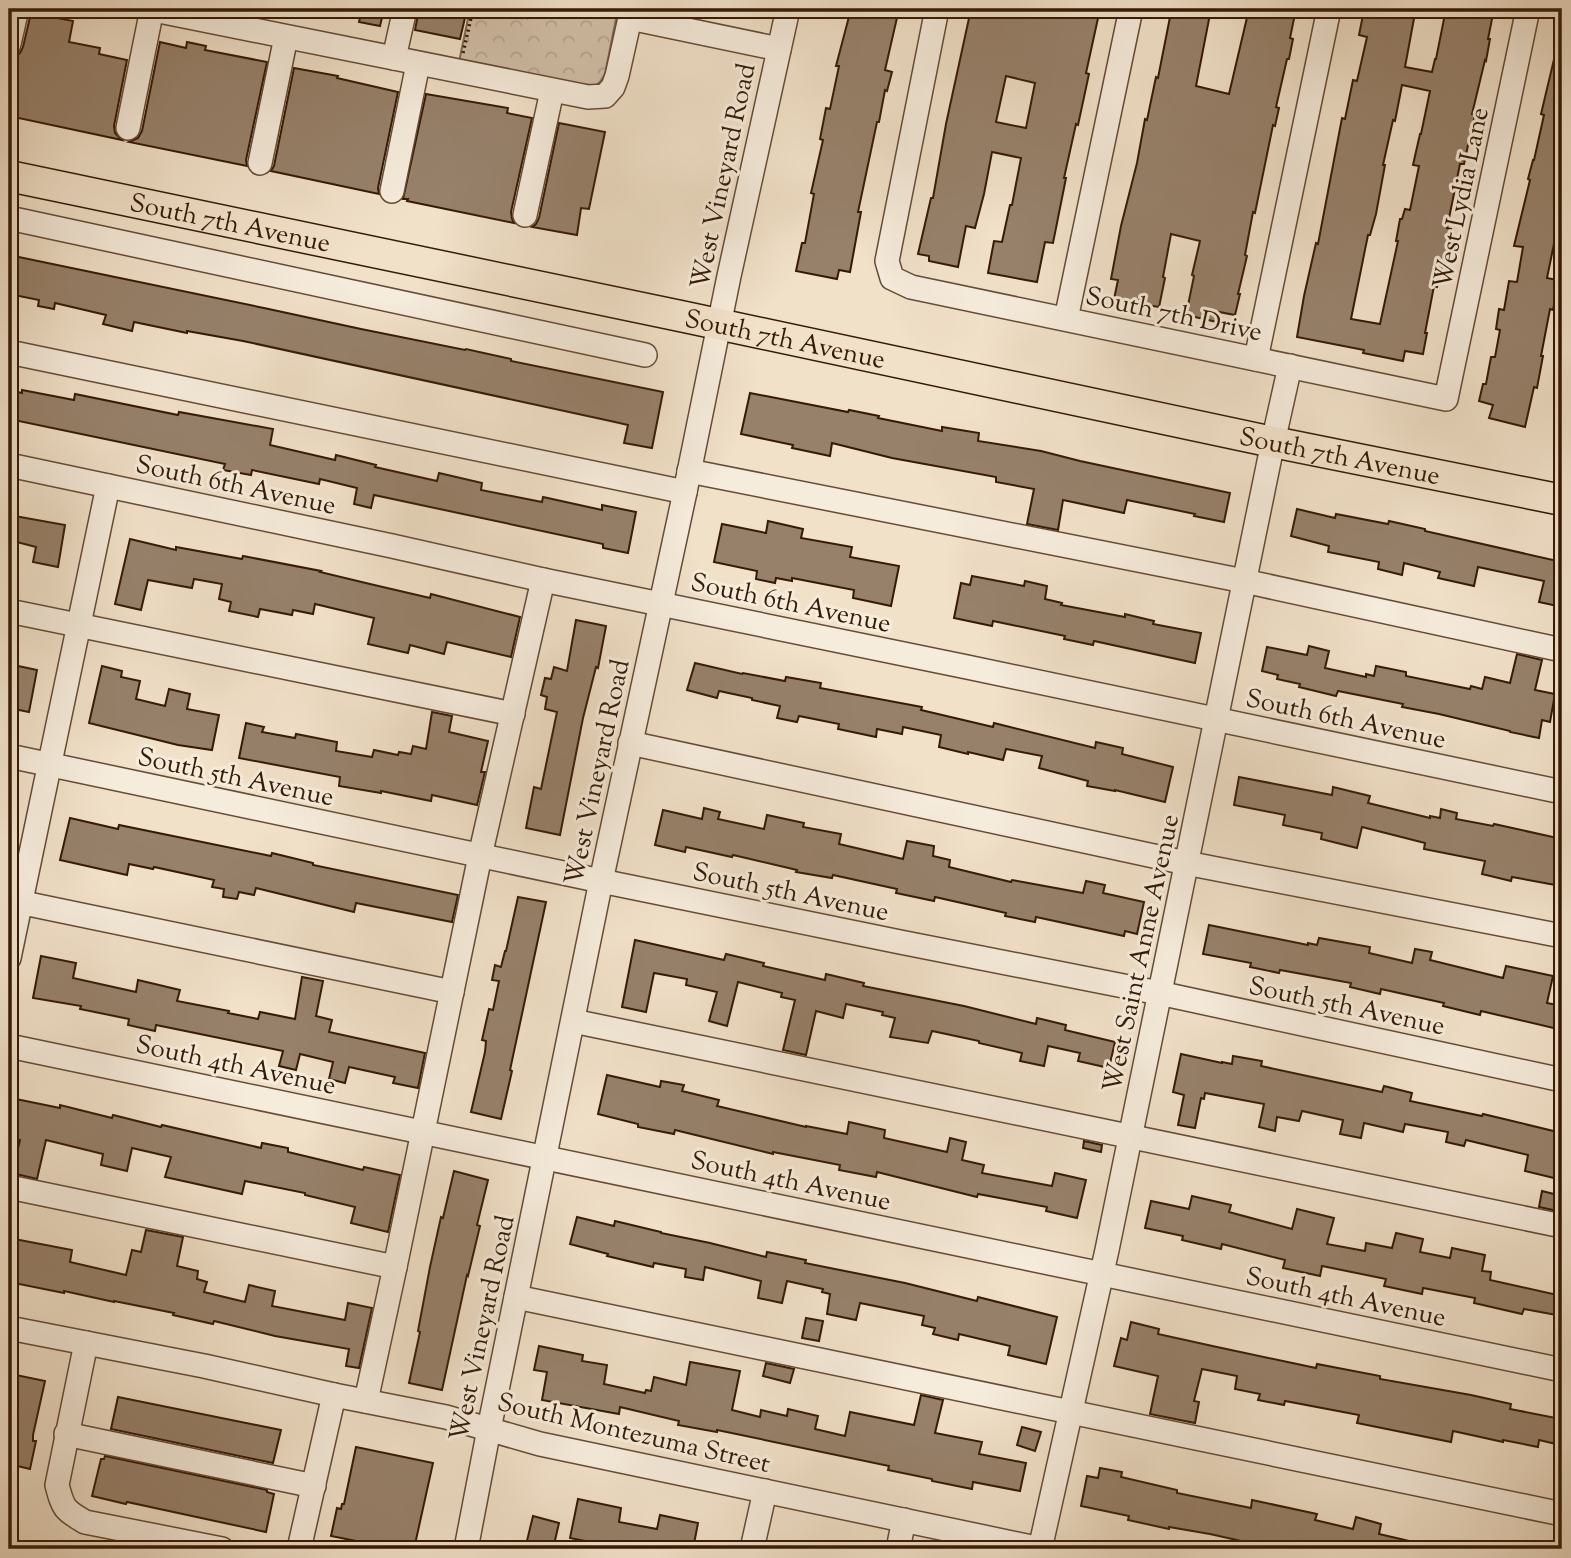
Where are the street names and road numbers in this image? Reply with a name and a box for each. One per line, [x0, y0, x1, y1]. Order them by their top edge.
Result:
street label: West Vineyard Road [682, 60, 766, 293]
street label: West Lydia Lane [1425, 104, 1500, 293]
street label: South 7th Avenue [126, 186, 333, 264]
street label: South 7th Drive [1082, 279, 1265, 352]
street label: South 7th Avenue [681, 301, 888, 380]
street label: South 7th Avenue [1236, 419, 1443, 496]
street label: South 6th Avenue [132, 447, 339, 526]
street label: South 6th Avenue [687, 565, 894, 644]
street label: West Vineyard Road [556, 656, 640, 889]
street label: South 6th Avenue [1242, 681, 1449, 760]
street label: South 5th Avenue [134, 740, 337, 817]
street label: West Saint Anne Avenue [1095, 811, 1190, 1096]
street label: South 5th Avenue [689, 855, 892, 932]
street label: South 5th Avenue [1245, 969, 1448, 1046]
street label: South 4th Avenue [132, 1027, 339, 1106]
street label: South 4th Avenue [687, 1143, 894, 1222]
street label: West Vineyard Road [441, 1212, 525, 1445]
street label: South 4th Avenue [1242, 1259, 1449, 1338]
street label: South Montezuma Street [493, 1385, 774, 1484]

